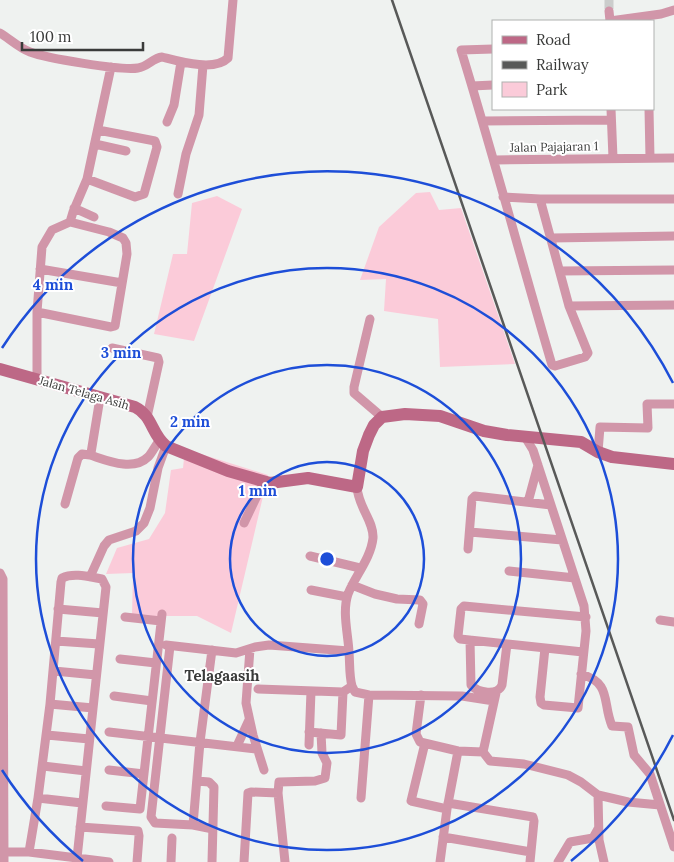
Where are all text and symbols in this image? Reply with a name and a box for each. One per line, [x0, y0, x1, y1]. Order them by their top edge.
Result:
scale bar [22, 20, 144, 52]
legend [492, 20, 654, 110]
text: 100 m [30, 27, 71, 46]
text: Road [536, 30, 571, 49]
text: Railway [536, 55, 589, 74]
text: Park [536, 80, 567, 99]
street label: Jalan Pajajaran 1 [509, 138, 598, 155]
text: 4 min [33, 275, 74, 294]
text: 3 min [101, 343, 142, 362]
street label: Jalan Telaga Asih [36, 372, 131, 413]
text: 2 min [170, 412, 211, 431]
text: 1 min [239, 481, 278, 500]
centre of rings [318, 550, 336, 568]
district label: Telagaasih [184, 666, 260, 685]

